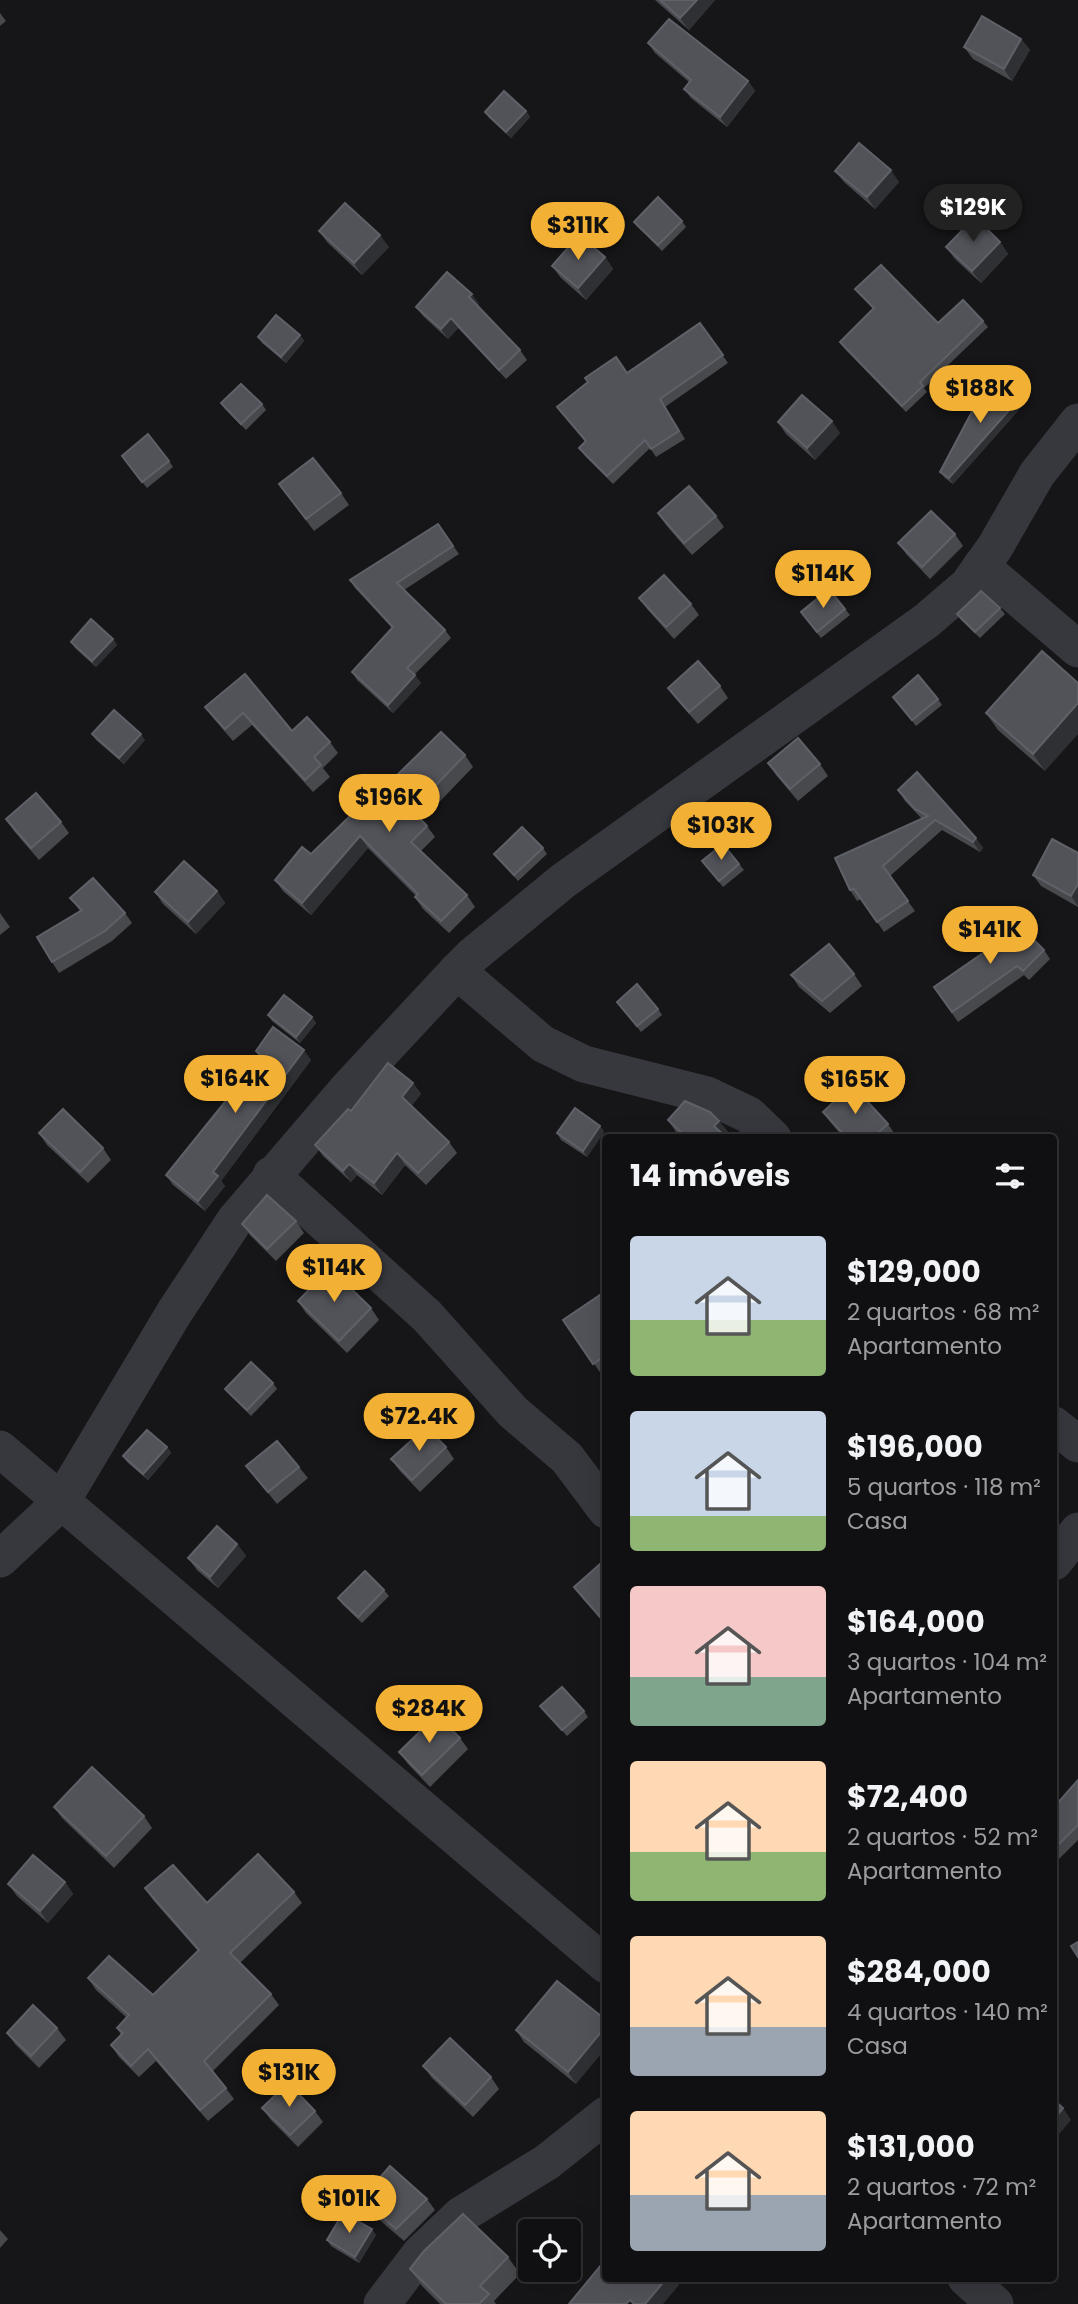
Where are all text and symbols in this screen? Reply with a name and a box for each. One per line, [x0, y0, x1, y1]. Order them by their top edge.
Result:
pin: $129K [924, 184, 1022, 244]
text: $129K [939, 191, 1007, 223]
pin: $311K [529, 202, 627, 262]
text: $311K [547, 209, 609, 241]
pin: $188K [931, 366, 1029, 425]
text: $188K [945, 372, 1015, 404]
pin: $114K [774, 550, 872, 610]
text: $114K [791, 557, 855, 589]
pin: $196K [340, 774, 438, 834]
text: $196K [355, 781, 423, 813]
pin: $103K [672, 802, 770, 862]
text: $103K [687, 809, 755, 841]
pin: $141K [941, 906, 1039, 966]
text: $141K [958, 913, 1022, 945]
pin: $164K [186, 1056, 284, 1115]
pin: $165K [806, 1056, 904, 1116]
text: $164K [200, 1062, 270, 1094]
text: $165K [820, 1063, 890, 1095]
text: 14 imóveis [630, 1154, 791, 1197]
icon: filters [991, 1157, 1029, 1195]
pin: $114K [285, 1244, 383, 1304]
text: $129,000 [847, 1250, 981, 1293]
text: $114K [302, 1251, 366, 1283]
icon: home [686, 1264, 770, 1348]
text: 2 quartos · 68 m² [847, 1296, 1040, 1328]
text: Apartamento [847, 1330, 1002, 1362]
pin: $72.4K [362, 1394, 476, 1453]
text: $72.4K [380, 1400, 458, 1432]
text: $196,000 [847, 1425, 983, 1468]
icon: home [686, 1439, 770, 1523]
text: 5 quartos · 118 m² [847, 1471, 1041, 1503]
text: Casa [847, 1505, 908, 1537]
text: $164,000 [847, 1600, 985, 1643]
icon: home [686, 1614, 770, 1698]
text: 3 quartos · 104 m² [847, 1646, 1047, 1678]
text: Apartamento [847, 1680, 1002, 1712]
pin: $284K [380, 1686, 478, 1745]
text: $284K [392, 1692, 466, 1724]
text: $72,400 [847, 1775, 968, 1818]
icon: home [686, 1789, 770, 1873]
text: 2 quartos · 52 m² [847, 1821, 1038, 1853]
text: Apartamento [847, 1855, 1002, 1887]
text: $284,000 [847, 1950, 991, 1993]
icon: home [686, 1964, 770, 2048]
text: 4 quartos · 140 m² [847, 1996, 1048, 2028]
text: Casa [847, 2030, 908, 2062]
pin: $131K [240, 2050, 338, 2109]
text: $131K [258, 2056, 320, 2088]
text: $131,000 [847, 2125, 975, 2168]
icon: home [686, 2139, 770, 2223]
text: 2 quartos · 72 m² [847, 2171, 1036, 2203]
pin: $101K [300, 2176, 398, 2235]
text: $101K [317, 2182, 381, 2214]
text: Apartamento [847, 2205, 1002, 2237]
map controls [518, 2219, 581, 2282]
button: locate [518, 2219, 581, 2282]

